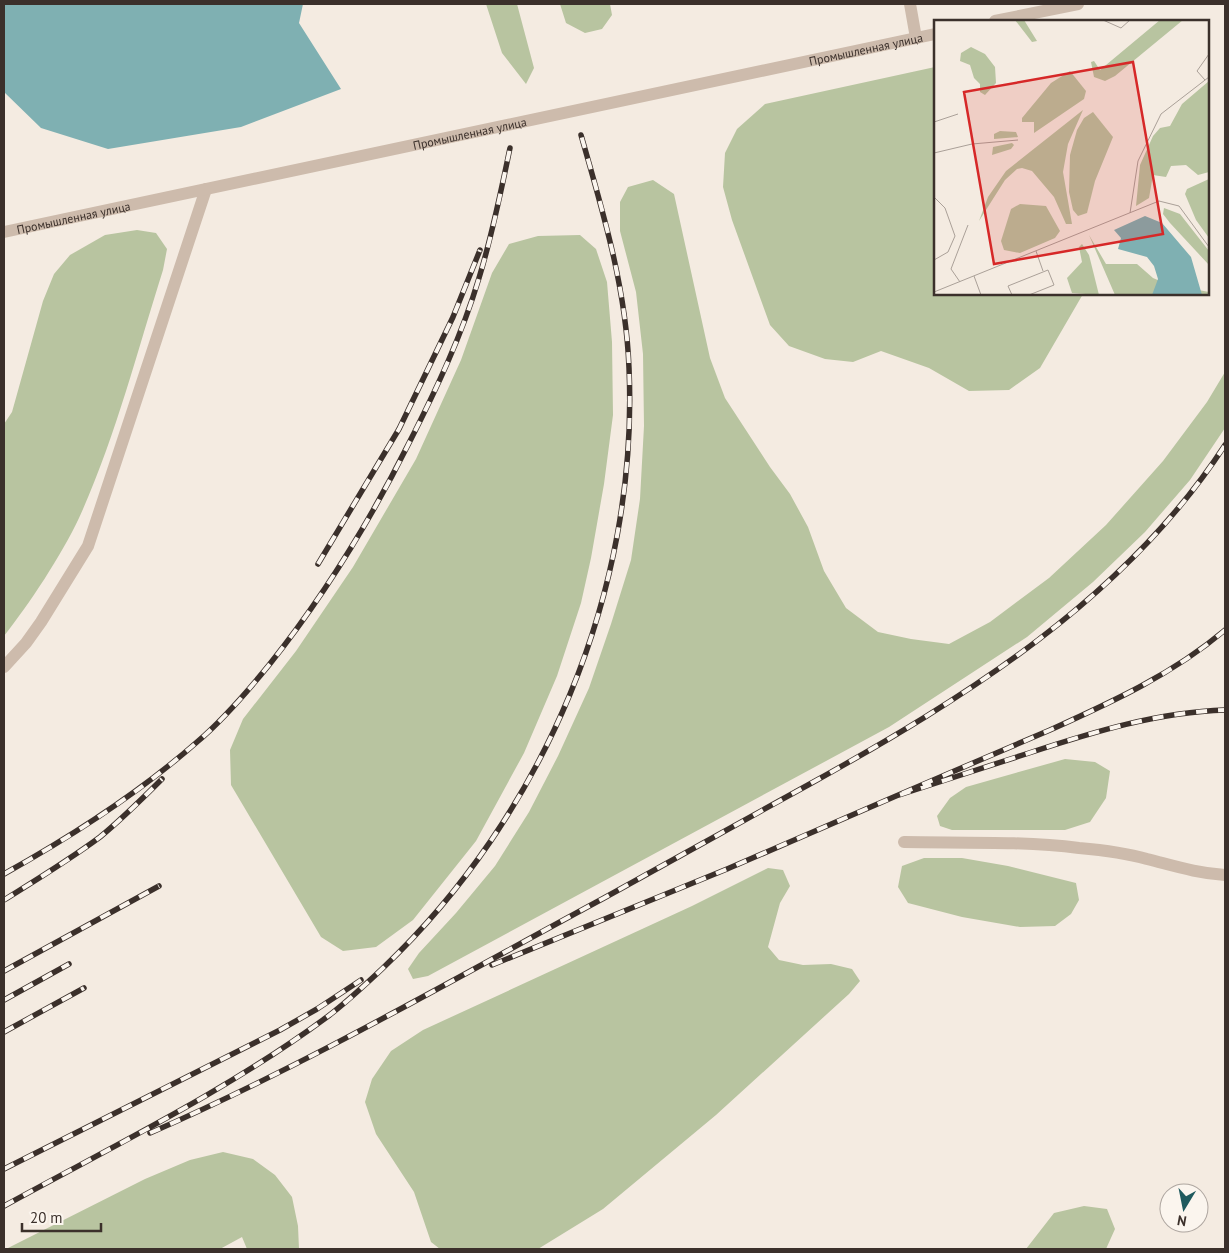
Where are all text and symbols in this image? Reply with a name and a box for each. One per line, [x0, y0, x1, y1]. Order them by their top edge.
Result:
inset map [934, 20, 1209, 295]
street label: Промышленная улица [807, 29, 924, 68]
street label: Промышленная улица [411, 114, 528, 152]
street label: Промышленная улица [15, 198, 132, 237]
north arrow [1159, 1183, 1209, 1233]
scale bar [22, 1200, 101, 1232]
text: 20 m [30, 1208, 63, 1227]
text: N [1176, 1211, 1188, 1230]

